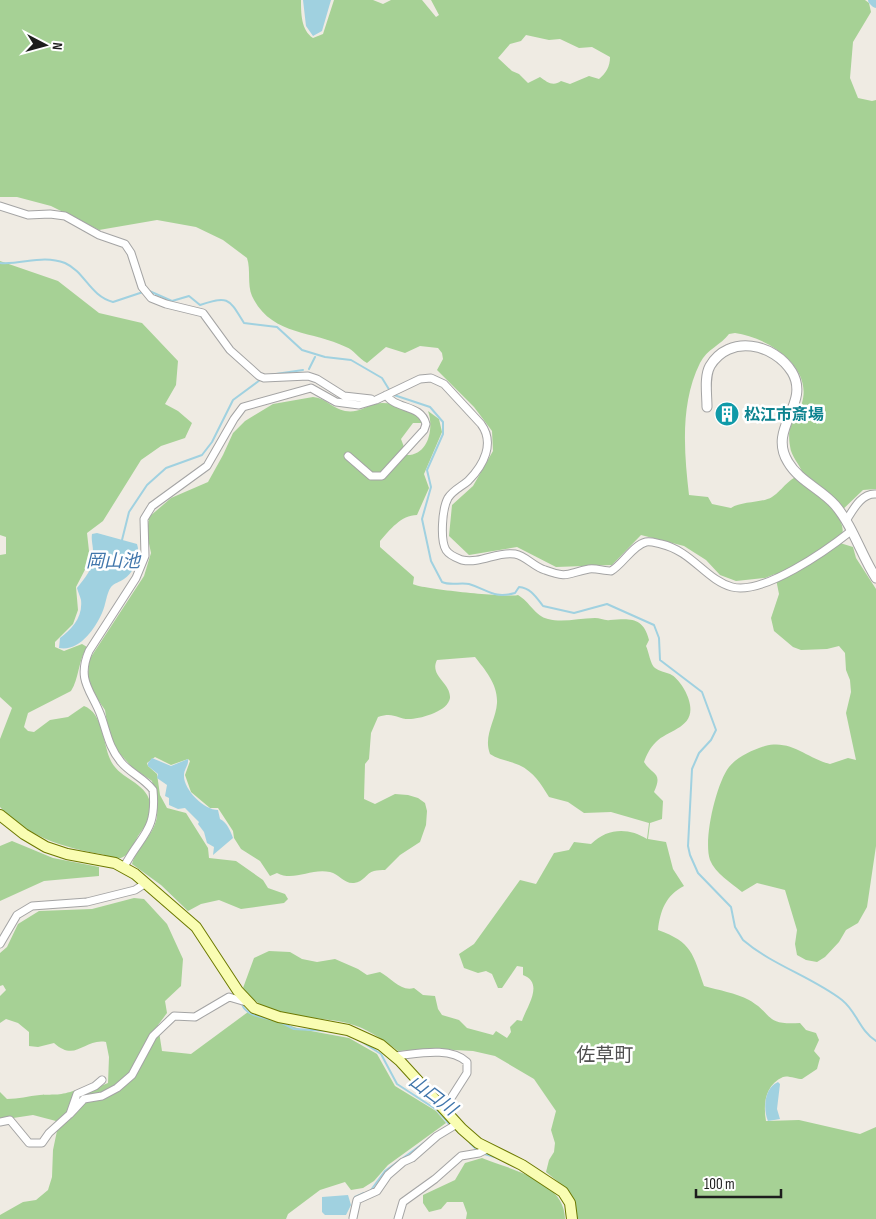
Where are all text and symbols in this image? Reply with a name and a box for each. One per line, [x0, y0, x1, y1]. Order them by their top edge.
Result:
north arrow [20, 20, 70, 70]
text: N [49, 42, 66, 51]
building icon: 松江市斎場 [714, 401, 740, 427]
place label: 松江市斎場 [744, 406, 824, 425]
water label: 岡山池 [86, 551, 142, 572]
district label: 佐草町 [576, 1044, 634, 1067]
water label: 山口川 [405, 1071, 462, 1121]
scale bar [696, 1166, 781, 1198]
text: 100 m [704, 1175, 735, 1194]

